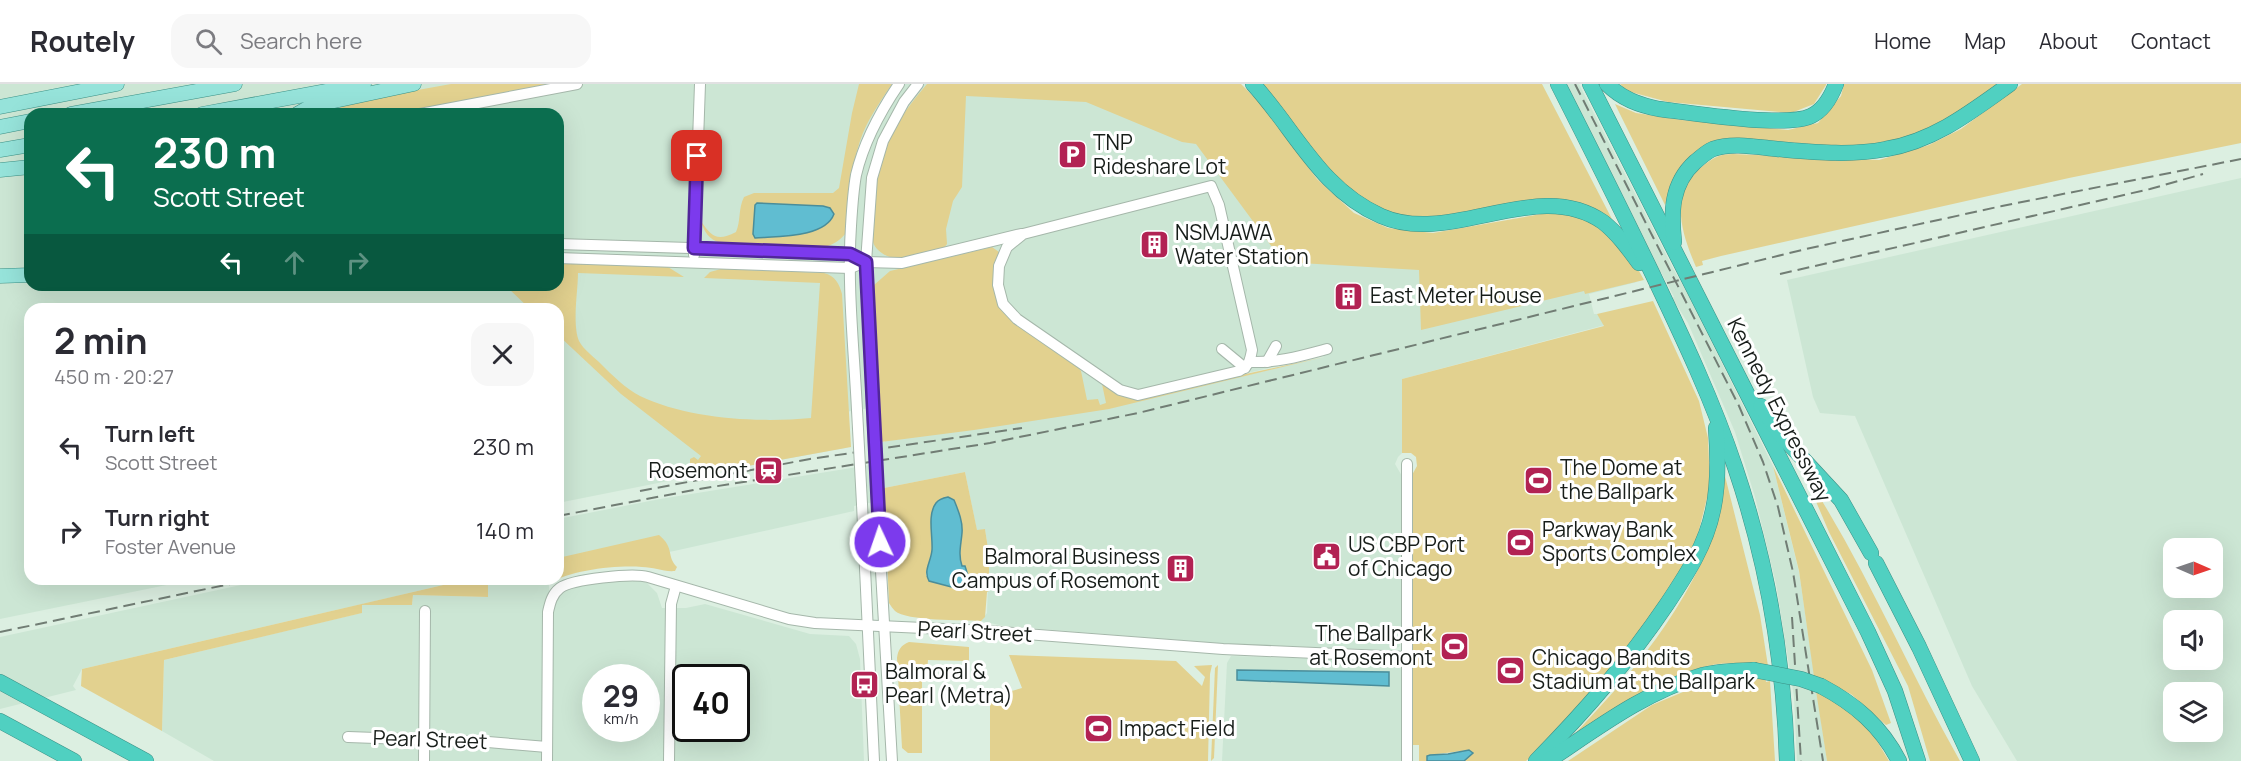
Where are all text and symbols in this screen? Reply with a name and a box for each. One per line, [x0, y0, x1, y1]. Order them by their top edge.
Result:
search box [171, 14, 591, 68]
text: Routely [30, 22, 135, 60]
icon: search [192, 25, 225, 58]
text: Search here [240, 26, 362, 56]
text: Home [1874, 27, 1931, 55]
text: Map [1964, 27, 2006, 55]
text: About [2039, 27, 2098, 55]
text: Contact [2131, 27, 2211, 55]
text: 230 m [153, 123, 276, 181]
place label: TNP Rideshare Lot [1093, 128, 1226, 180]
pin [671, 130, 722, 181]
icon: left [54, 132, 132, 210]
icon: arrive [680, 139, 713, 172]
parking icon: TNP Rideshare Lot [1056, 139, 1088, 171]
text: Scott Street [153, 178, 305, 215]
place label: NSMJAWA Water Station [1175, 218, 1309, 270]
building icon: NSMJAWA Water Station [1138, 229, 1170, 261]
icon: left [215, 246, 248, 279]
icon: ahead [278, 246, 311, 279]
icon: right [341, 246, 374, 279]
building icon: East Meter House [1333, 280, 1365, 312]
place label: East Meter House [1370, 281, 1542, 309]
street label: Kennedy Expressway [1721, 313, 1838, 506]
text: 2 min [54, 316, 148, 365]
button: close [471, 323, 534, 386]
text: 450 m · 20:27 [54, 363, 174, 390]
text: Turn left [105, 419, 195, 449]
icon: left [54, 431, 87, 464]
text: 230 m [473, 432, 534, 462]
text: Scott Street [105, 449, 218, 476]
place label: The Dome at the Ballpark [1560, 453, 1682, 505]
station icon: Rosemont [753, 455, 785, 487]
place label: Rosemont [648, 456, 748, 484]
sports icon: The Dome at the Ballpark [1523, 464, 1555, 496]
text: Turn right [105, 503, 210, 533]
position arrow [848, 510, 912, 574]
icon: right [54, 515, 87, 548]
place label: Parkway Bank Sports Complex [1542, 515, 1697, 567]
text: 140 m [476, 516, 534, 546]
sports icon: Parkway Bank Sports Complex [1505, 526, 1537, 558]
place label: US CBP Port of Chicago [1348, 530, 1465, 582]
text: Foster Avenue [105, 533, 236, 560]
north arrow [2163, 538, 2223, 598]
map controls [2163, 538, 2223, 742]
public building icon: US CBP Port of Chicago [1311, 541, 1343, 573]
place label: Balmoral Business Campus of Rosemont [952, 542, 1160, 594]
building icon: Balmoral Business Campus of Rosemont [1165, 553, 1197, 585]
button: sound [2163, 610, 2223, 670]
street label: Pearl Street [917, 614, 1033, 648]
place label: The Ballpark at Rosemont [1309, 619, 1434, 671]
sports icon: The Ballpark at Rosemont [1438, 630, 1470, 662]
place label: Chicago Bandits Stadium at the Ballpark [1532, 643, 1755, 695]
sports icon: Chicago Bandits Stadium at the Ballpark [1495, 654, 1527, 686]
place label: Balmoral & Pearl (Metra) [885, 657, 1013, 709]
speed limit sign: 40 [672, 664, 750, 742]
bus stop icon: Balmoral & Pearl (Metra) [848, 668, 880, 700]
text: 29 [603, 675, 639, 716]
button: layers [2163, 682, 2223, 742]
text: km/h [604, 708, 638, 729]
sports icon: Impact Field [1082, 713, 1114, 745]
place label: Impact Field [1119, 714, 1235, 742]
street label: Pearl Street [372, 723, 488, 755]

